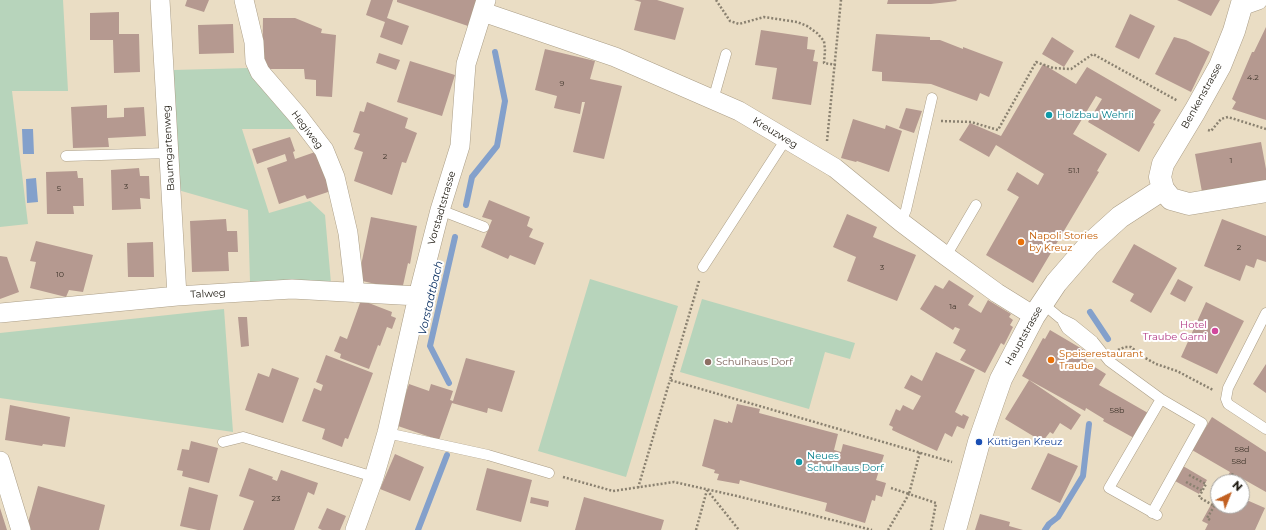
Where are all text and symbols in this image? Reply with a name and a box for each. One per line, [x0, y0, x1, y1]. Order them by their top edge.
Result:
street label: Benkenstrasse [1179, 61, 1225, 131]
house number: 4.2 [1247, 73, 1259, 83]
house number: 9 [560, 79, 564, 89]
street label: Baumgartenweg [161, 105, 177, 191]
street label: Hegiweg [289, 108, 325, 152]
place label: Holzbau Wehrli [1057, 109, 1134, 121]
marker: Holzbau Wehrli [1044, 110, 1054, 120]
street label: Kreuzweg [750, 115, 800, 151]
house number: 2 [383, 152, 387, 162]
house number: 1 [1230, 156, 1232, 166]
house number: 51.1 [1068, 166, 1080, 176]
street label: Vorstadtstrasse [426, 170, 458, 246]
house number: 3 [124, 182, 128, 192]
house number: 5 [57, 184, 61, 194]
place label: Napoli Stories by Kreuz [1029, 230, 1098, 254]
marker: Napoli Stories by Kreuz [1016, 237, 1026, 247]
house number: 2 [1237, 243, 1241, 253]
water label: Vorstadtbach [416, 260, 446, 336]
house number: 3 [880, 263, 884, 273]
house number: 10 [56, 270, 64, 280]
street label: Talweg [190, 287, 226, 301]
house number: 1a [949, 302, 957, 312]
street label: Hauptstrasse [1003, 304, 1045, 368]
place label: Hotel Traube Garni [1143, 319, 1207, 342]
marker: Hotel Traube Garni [1210, 326, 1220, 336]
place label: Speiserestaurant Traube [1059, 348, 1143, 372]
marker: Speiserestaurant Traube [1046, 355, 1056, 365]
place label: Schulhaus Dorf [716, 356, 793, 368]
marker: Schulhaus Dorf [703, 357, 713, 367]
house number: 58b [1109, 406, 1125, 416]
place label: Küttigen Kreuz [987, 436, 1062, 448]
marker: Küttigen Kreuz [974, 437, 984, 447]
house number: 58d [1234, 445, 1250, 455]
place label: Neues Schulhaus Dorf [807, 450, 884, 474]
marker: Neues Schulhaus Dorf [794, 457, 804, 467]
house number: 58d [1231, 457, 1247, 467]
north arrow [1210, 474, 1250, 514]
text: N [1229, 478, 1246, 494]
house number: 23 [271, 494, 281, 504]

